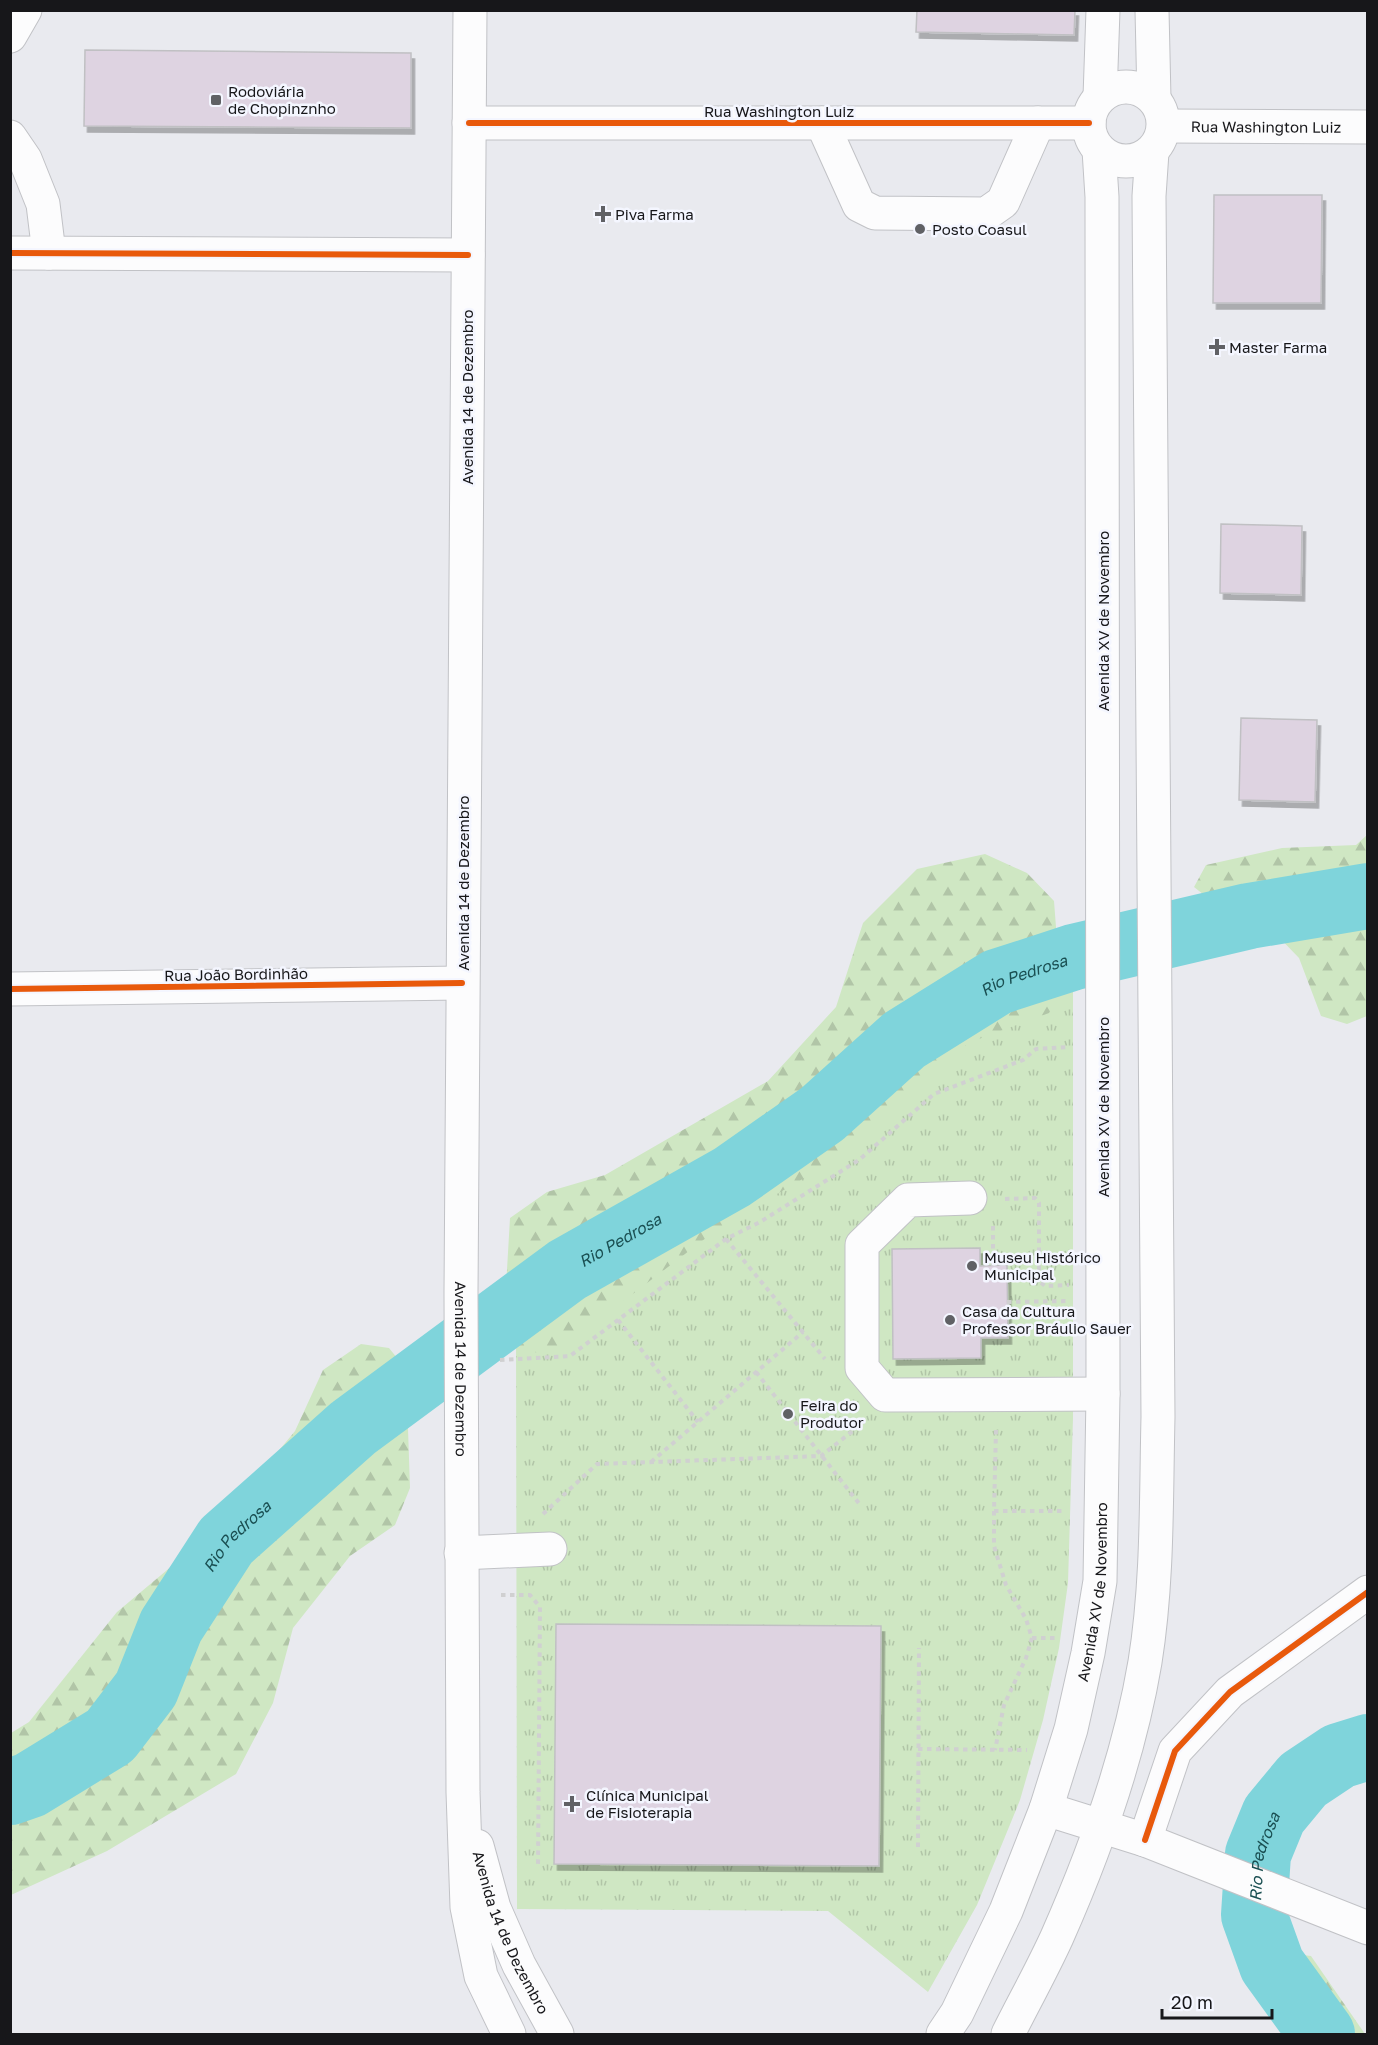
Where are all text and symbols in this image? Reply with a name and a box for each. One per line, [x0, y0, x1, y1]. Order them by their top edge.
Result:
place label: Rodoviária de Chopinznho [228, 82, 336, 117]
marker: Rodoviária de Chopinznho [209, 93, 223, 107]
street label: Rua Washington Luiz [704, 102, 854, 120]
street label: Rua Washington Luiz [1191, 117, 1342, 136]
place label: Piva Farma [615, 205, 694, 223]
marker: Piva Farma [596, 207, 610, 221]
place label: Posto Coasul [932, 220, 1027, 238]
marker: Posto Coasul [913, 222, 927, 236]
street label: Avenida 14 de Dezembro [458, 309, 476, 485]
place label: Master Farma [1229, 338, 1327, 356]
marker: Master Farma [1210, 340, 1224, 354]
street label: Avenida XV de Novembro [1094, 531, 1112, 711]
street label: Avenida 14 de Dezembro [454, 795, 472, 971]
water label: Rio Pedrosa [976, 950, 1071, 1000]
street label: Rua João Bordinhão [164, 964, 308, 984]
street label: Avenida XV de Novembro [1094, 1017, 1112, 1197]
water label: Rio Pedrosa [575, 1209, 666, 1271]
place label: Museu Histórico Municipal [984, 1248, 1101, 1283]
marker: Museu Histórico Municipal [965, 1259, 979, 1273]
street label: Avenida 14 de Dezembro [452, 1281, 471, 1457]
place label: Casa da Cultura Professor Bráulio Sauer [962, 1302, 1132, 1337]
marker: Casa da Cultura Professor Bráulio Sauer [943, 1313, 957, 1327]
place label: Feira do Produtor [800, 1396, 864, 1431]
marker: Feira do Produtor [781, 1407, 795, 1421]
water label: Rio Pedrosa [199, 1495, 276, 1576]
street label: Avenida XV de Novembro [1073, 1502, 1110, 1683]
place label: Clínica Municipal de Fisioterapia [586, 1786, 709, 1821]
marker: Clínica Municipal de Fisioterapia [563, 1795, 581, 1813]
water label: Rio Pedrosa [1245, 1808, 1284, 1902]
street label: Avenida 14 de Dezembro [470, 1849, 553, 2017]
scale bar [1162, 1982, 1272, 2020]
text: 20 m [1171, 1991, 1213, 2013]

